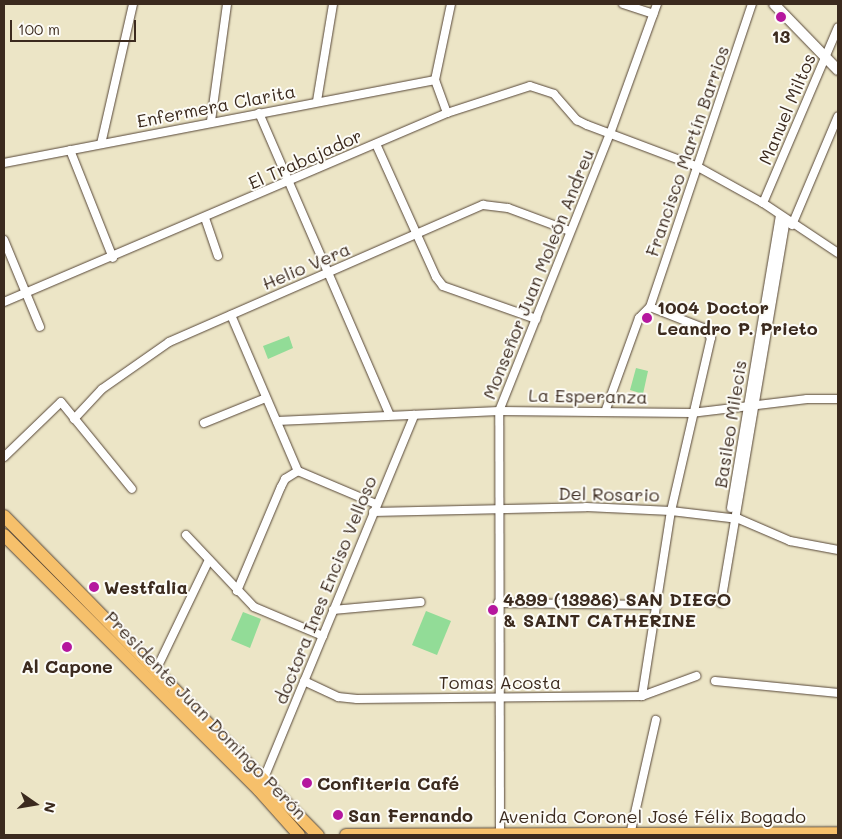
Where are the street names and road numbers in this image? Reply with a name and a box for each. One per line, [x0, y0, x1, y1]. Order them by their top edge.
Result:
street label: Francisco Martín Barrios [641, 43, 733, 259]
street label: Manuel Miltos [754, 50, 820, 168]
street label: Enfermera Clarita [135, 80, 297, 132]
street label: El Trabajador [245, 124, 365, 194]
street label: Monseñor Juan Moleón Andreu [478, 146, 598, 402]
street label: Helio Vera [259, 238, 353, 294]
street label: Basileo Milecis [709, 359, 751, 489]
street label: La Esperanza [528, 384, 648, 408]
street label: doctora Ines Enciso Velloso [269, 473, 381, 707]
street label: Del Rosario [558, 482, 660, 506]
street label: Presidente Juan Domingo Perón [101, 606, 311, 824]
street label: Tomas Acosta [439, 671, 561, 693]
street label: Avenida Coronel José Félix Bogado [498, 805, 806, 827]

